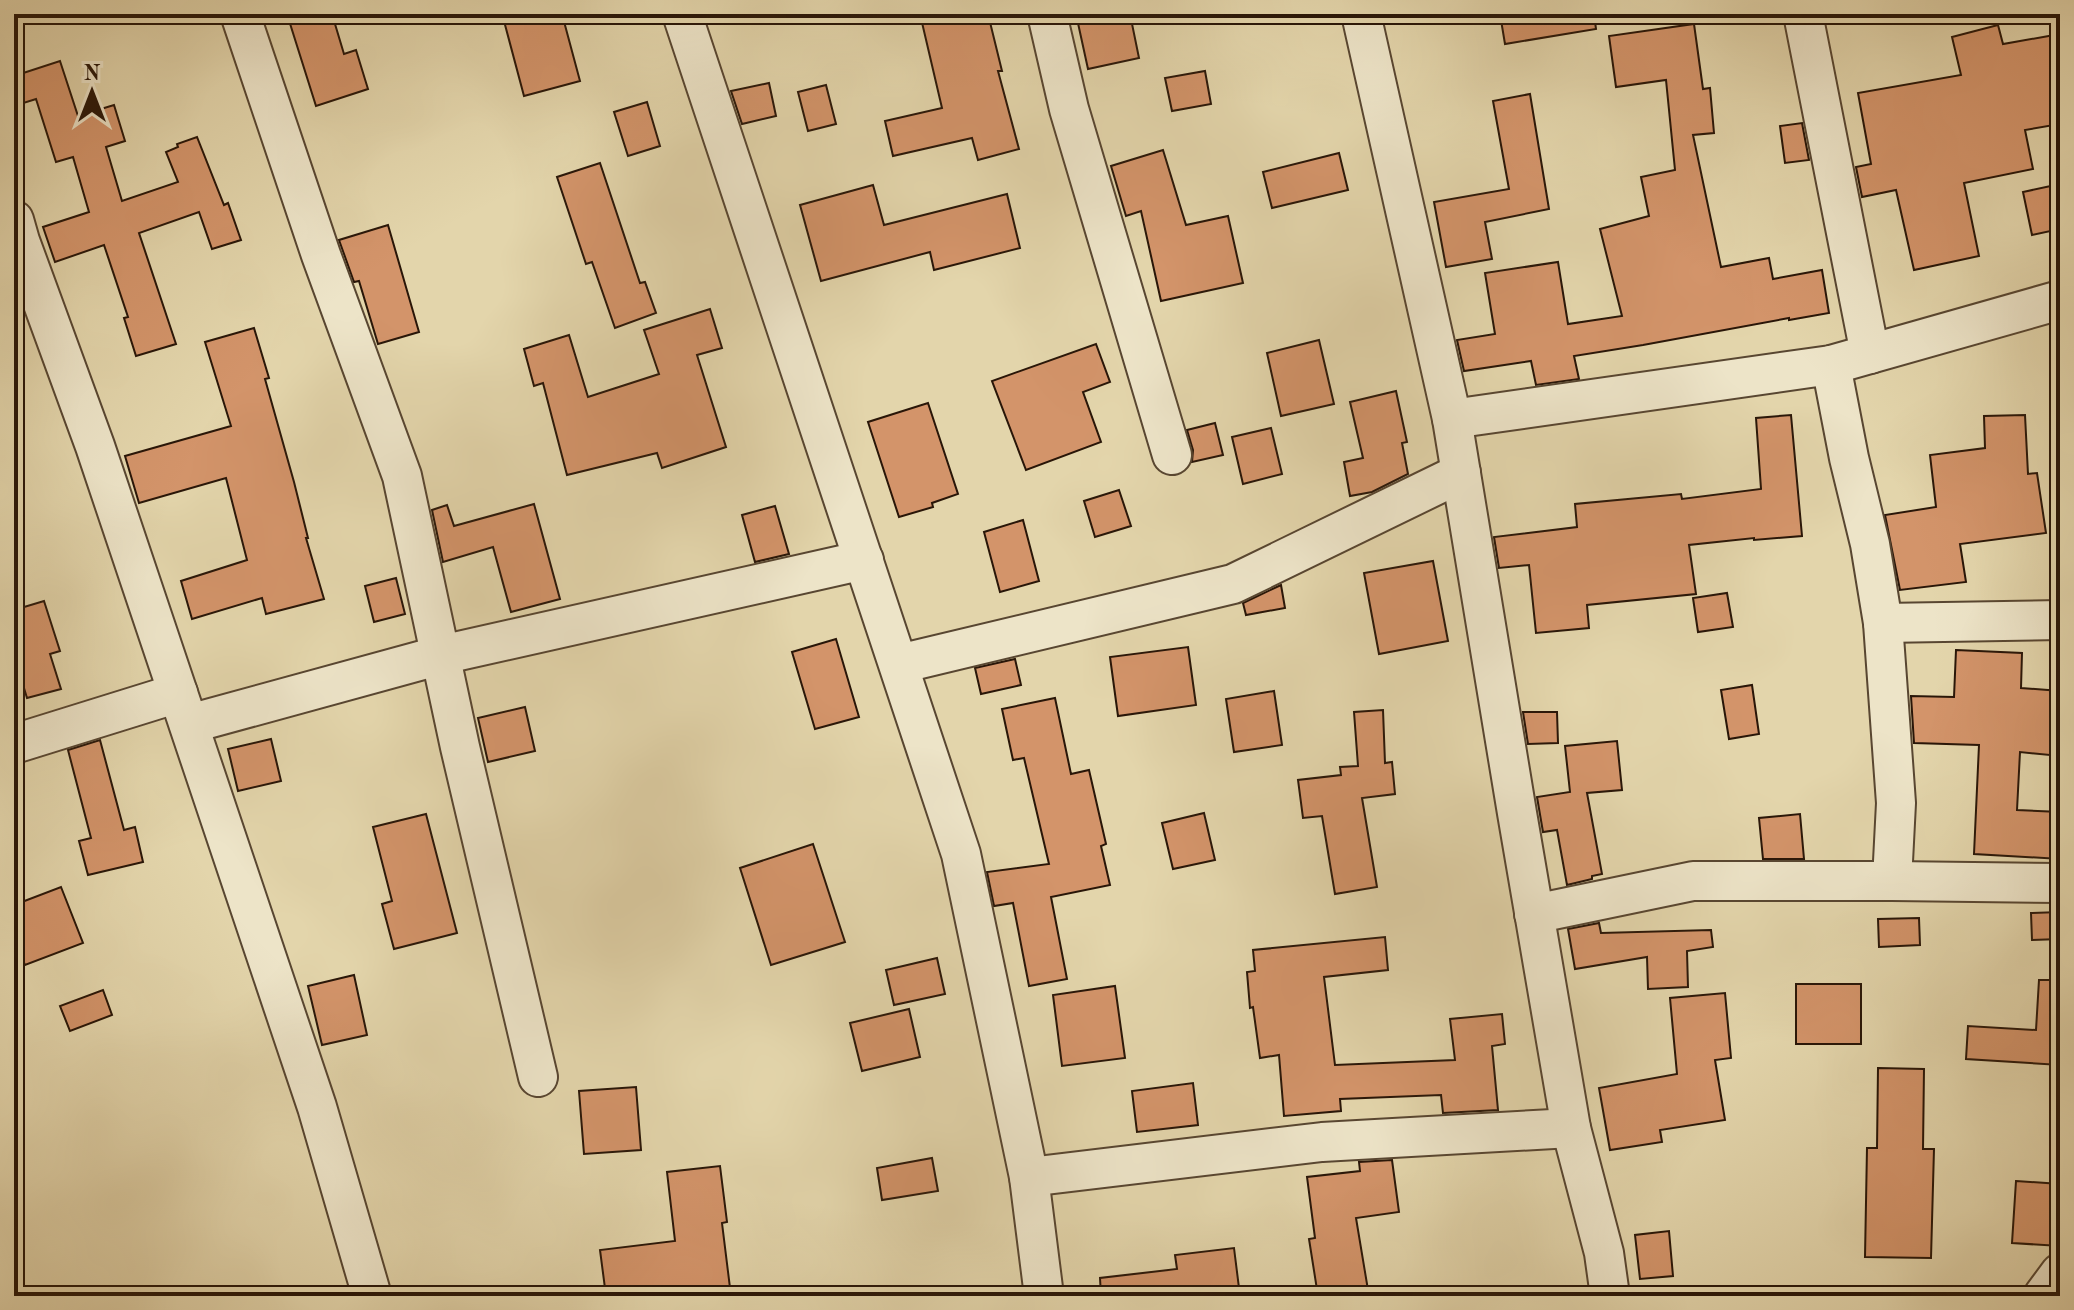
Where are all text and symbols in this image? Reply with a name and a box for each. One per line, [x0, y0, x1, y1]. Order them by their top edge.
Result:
north arrow [52, 52, 132, 132]
text: N [84, 63, 101, 85]

